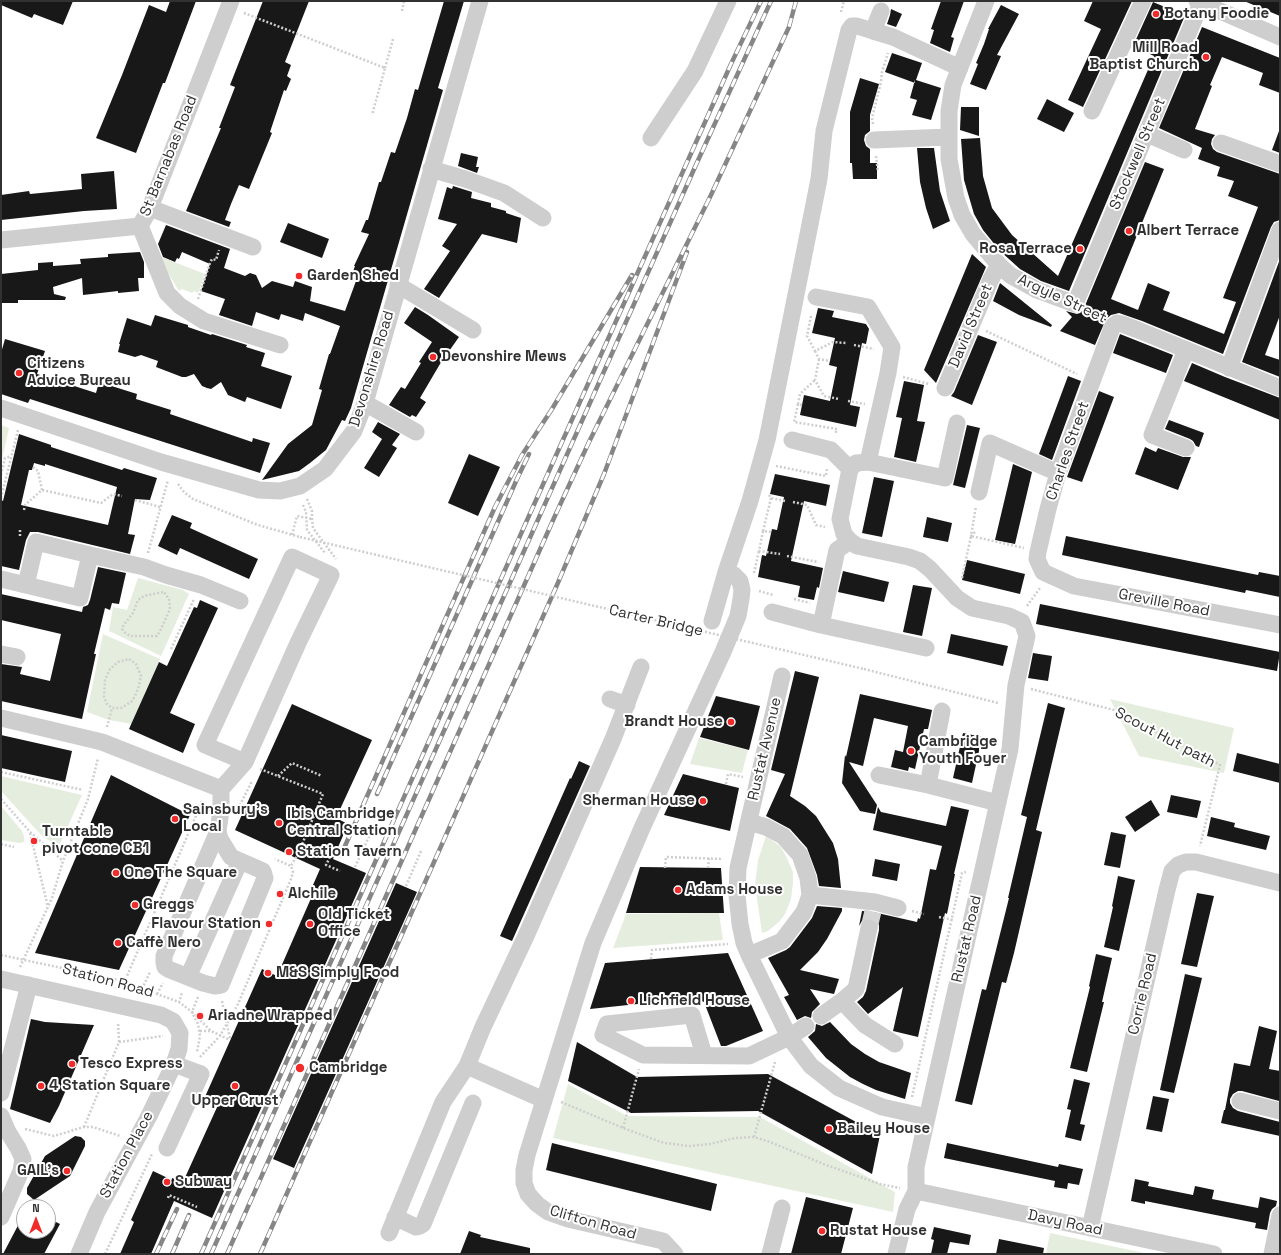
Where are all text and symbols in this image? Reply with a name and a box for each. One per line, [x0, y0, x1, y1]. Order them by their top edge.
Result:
place label: Botany Foodie [1164, 5, 1269, 23]
marker: Botany Foodie [1151, 9, 1161, 19]
place label: Mill Road Baptist Church [1089, 39, 1198, 74]
marker: Mill Road Baptist Church [1201, 52, 1211, 62]
street label: St Barnabas Road [137, 93, 201, 219]
street label: Stockwell Street [1106, 95, 1170, 213]
place label: Albert Terrace [1137, 222, 1239, 240]
marker: Albert Terrace [1124, 226, 1134, 236]
place label: Rosa Terrace [979, 240, 1072, 258]
marker: Rosa Terrace [1075, 244, 1085, 254]
place label: Garden Shed [307, 267, 399, 285]
marker: Garden Shed [294, 271, 304, 281]
street label: Argyle Street [1015, 271, 1109, 327]
street label: David Street [945, 281, 997, 371]
street label: Devonshire Road [346, 309, 398, 429]
place label: Devonshire Mews [441, 348, 567, 366]
marker: Devonshire Mews [428, 352, 438, 362]
place label: Citizens Advice Bureau [27, 355, 131, 390]
marker: Citizens Advice Bureau [14, 368, 24, 378]
street label: Charles Street [1043, 399, 1093, 503]
street label: Greville Road [1117, 585, 1211, 621]
street label: Carter Bridge [607, 601, 705, 641]
street label: Rustat Avenue [744, 696, 786, 802]
street label: Scout Hut path [1112, 704, 1218, 772]
place label: Brandt House [624, 713, 723, 731]
marker: Brandt House [726, 717, 736, 727]
place label: Cambridge Youth Foyer [919, 733, 1006, 768]
marker: Cambridge Youth Foyer [906, 746, 916, 756]
place label: Sherman House [583, 792, 695, 810]
marker: Sherman House [698, 796, 708, 806]
place label: Sainsbury's Local [183, 801, 268, 836]
place label: Ibis Cambridge Central Station [287, 805, 397, 840]
marker: Sainsbury's Local [170, 814, 180, 824]
marker: Ibis Cambridge Central Station [274, 818, 284, 828]
place label: Turntable pivot cone CB1 [42, 823, 149, 858]
marker: Turntable pivot cone CB1 [29, 836, 39, 846]
place label: Station Tavern [297, 843, 402, 861]
marker: Station Tavern [284, 847, 294, 857]
place label: One The Square [124, 864, 237, 882]
marker: One The Square [111, 868, 121, 878]
place label: Adams House [686, 881, 783, 899]
place label: Alchile [288, 885, 336, 903]
marker: Adams House [673, 885, 683, 895]
marker: Alchile [275, 889, 285, 899]
street label: Rustat Road [948, 894, 986, 984]
place label: Greggs [143, 896, 194, 914]
marker: Greggs [130, 900, 140, 910]
place label: Old Ticket Office [318, 906, 390, 941]
place label: Flavour Station [151, 915, 261, 933]
marker: Flavour Station [264, 919, 274, 929]
marker: Old Ticket Office [305, 919, 315, 929]
place label: Caffè Nero [126, 934, 201, 952]
marker: Caffè Nero [113, 938, 123, 948]
street label: Corrie Road [1125, 951, 1161, 1037]
street label: Station Road [60, 960, 156, 1002]
place label: M&S Simply Food [276, 964, 399, 982]
marker: M&S Simply Food [263, 968, 273, 978]
place label: Lichfield House [639, 992, 750, 1010]
marker: Lichfield House [626, 996, 636, 1006]
place label: Ariadne Wrapped [208, 1007, 332, 1025]
marker: Ariadne Wrapped [195, 1011, 205, 1021]
place label: Tesco Express [80, 1055, 183, 1073]
marker: Tesco Express [67, 1059, 77, 1069]
place label: Cambridge [309, 1059, 387, 1077]
marker: Cambridge [294, 1062, 306, 1074]
place label: 4 Station Square [49, 1077, 170, 1095]
marker: 4 Station Square [36, 1081, 46, 1091]
marker: Upper Crust [230, 1081, 240, 1091]
place label: Upper Crust [191, 1092, 279, 1110]
street label: Station Place [97, 1108, 157, 1202]
place label: Bailey House [837, 1120, 930, 1138]
marker: Bailey House [824, 1124, 834, 1134]
place label: GAIL's [17, 1162, 59, 1180]
marker: GAIL's [62, 1166, 72, 1176]
place label: Subway [175, 1173, 232, 1191]
marker: Subway [162, 1177, 172, 1187]
north arrow [16, 1199, 56, 1239]
text: N [32, 1201, 40, 1215]
street label: Clifton Road [548, 1202, 638, 1244]
street label: Davy Road [1026, 1206, 1104, 1240]
place label: Rustat House [830, 1222, 927, 1240]
marker: Rustat House [817, 1226, 827, 1236]

